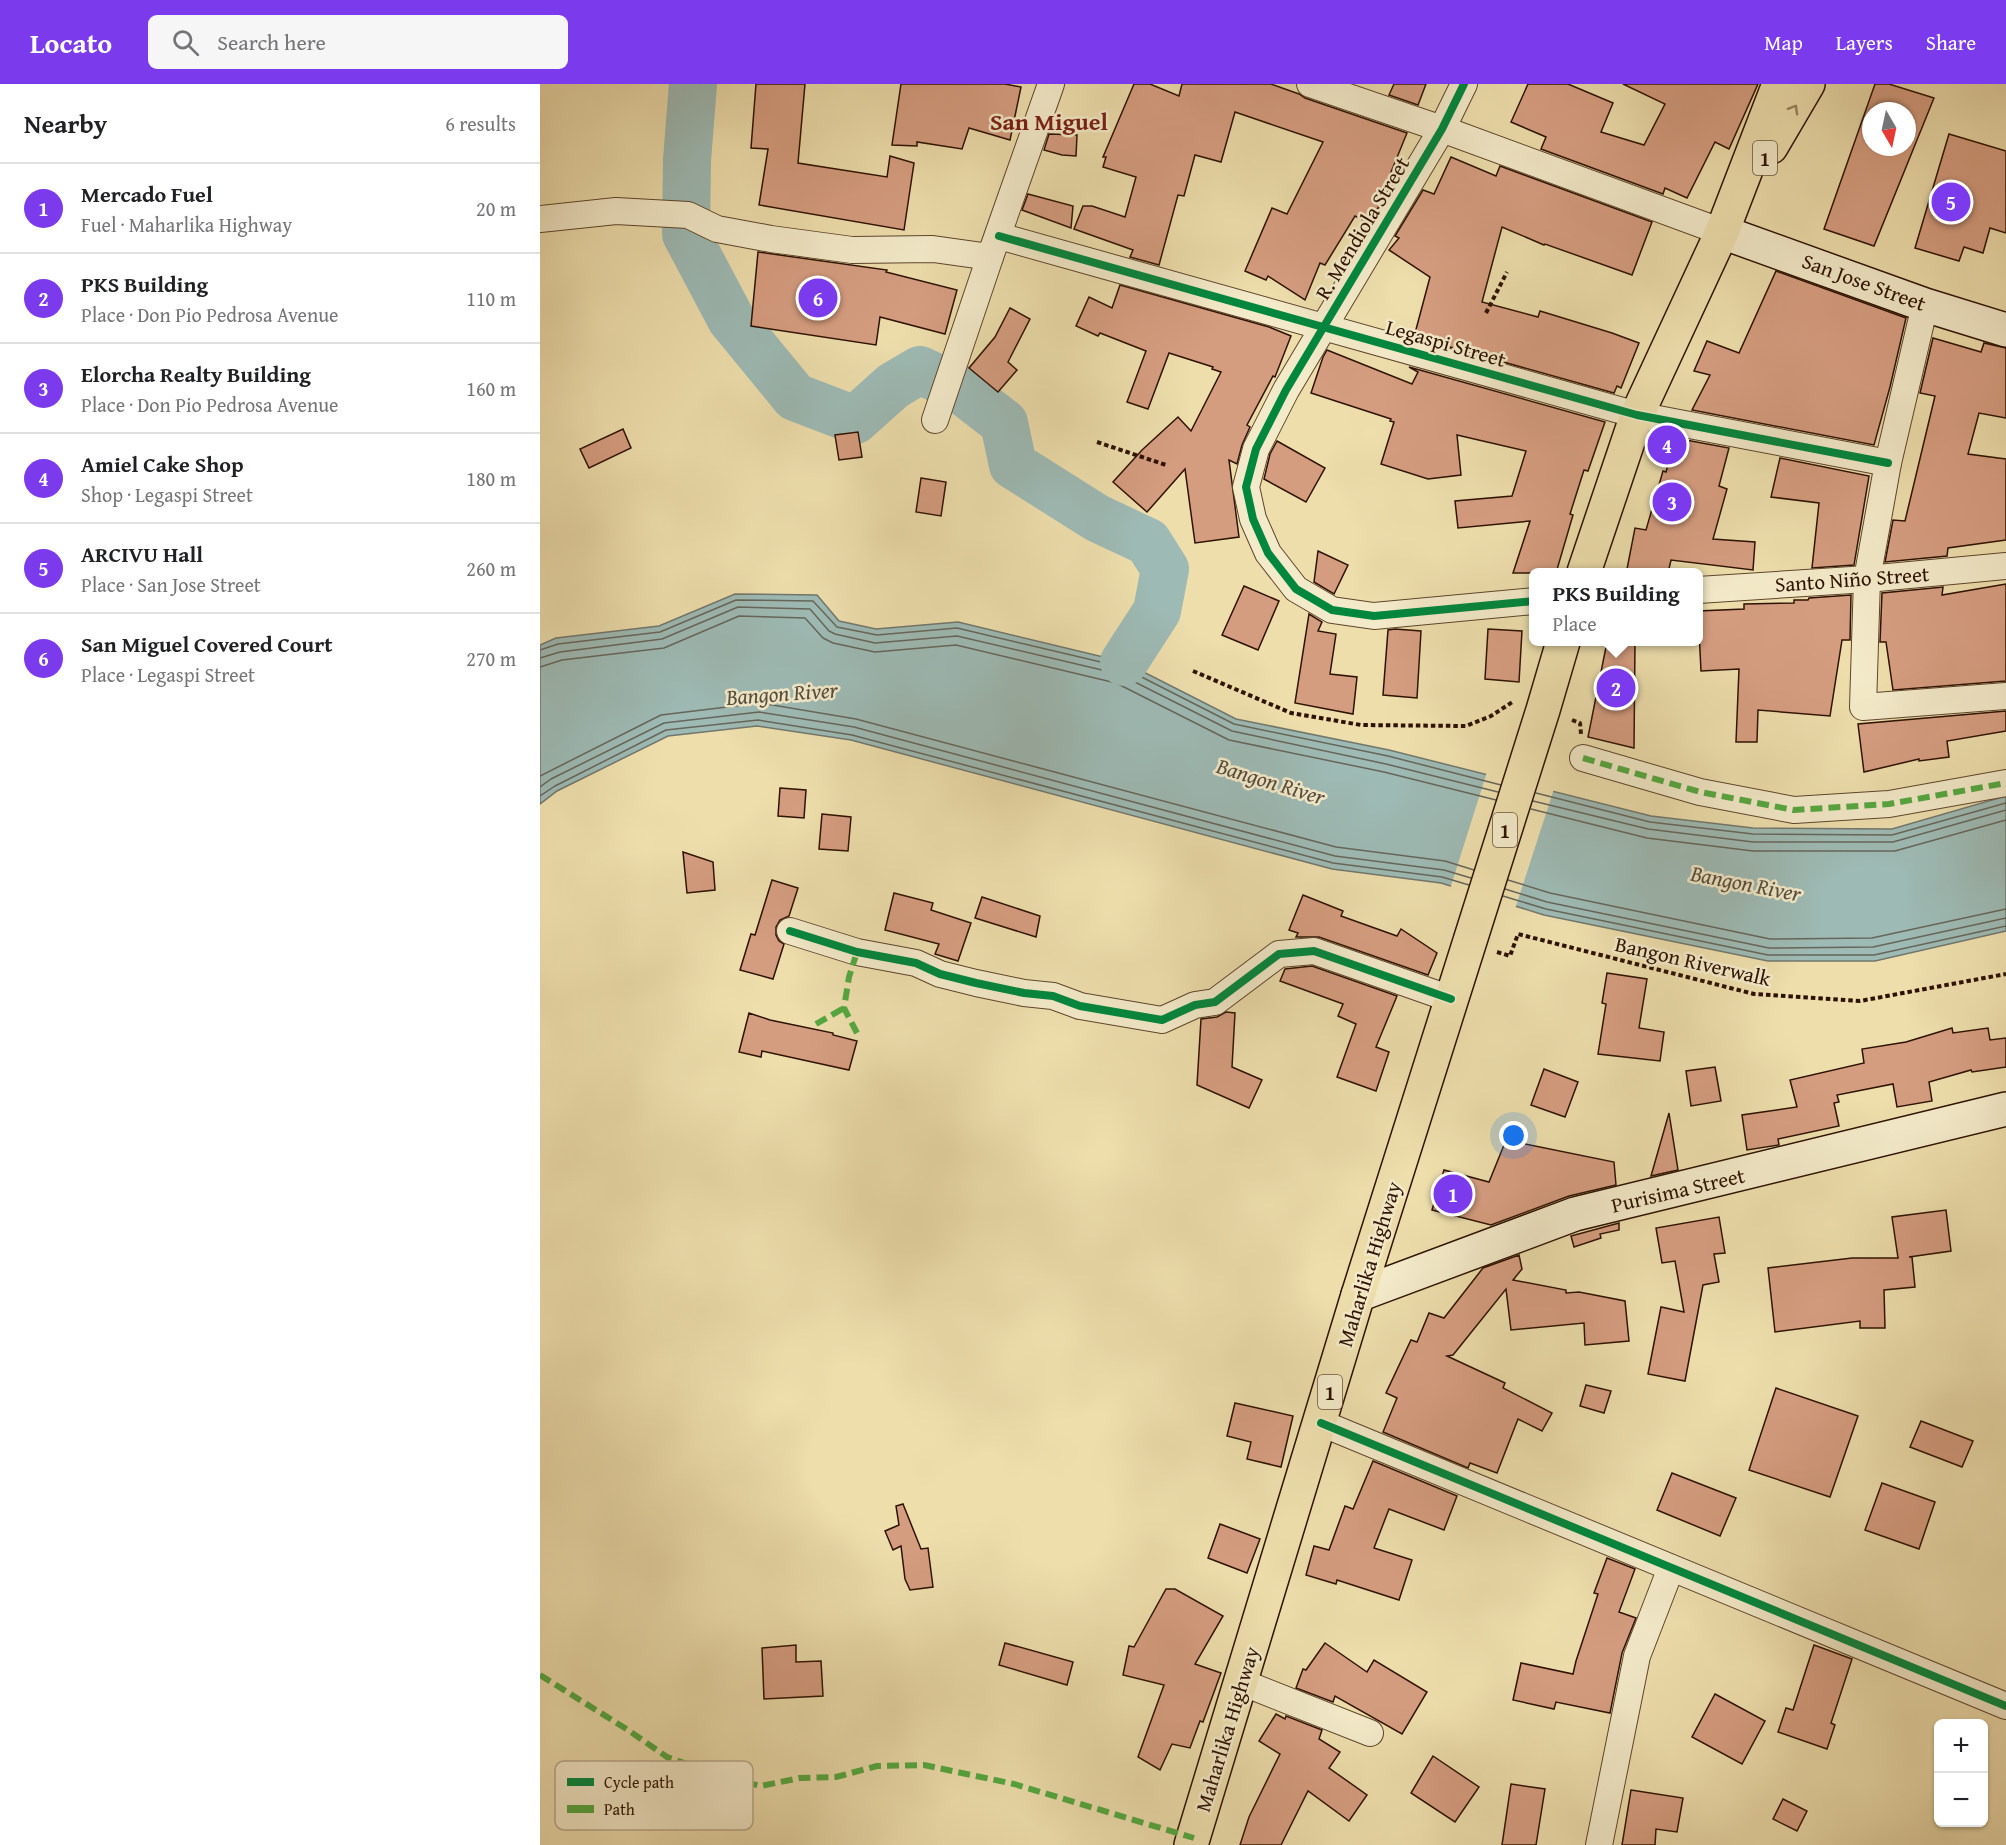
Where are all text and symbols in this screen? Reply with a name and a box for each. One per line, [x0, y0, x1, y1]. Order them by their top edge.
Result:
search box [148, 15, 568, 69]
text: Locato [30, 22, 112, 63]
icon: search [169, 26, 202, 59]
text: Search here [217, 26, 326, 58]
text: Map [1764, 27, 1803, 58]
text: Layers [1836, 27, 1893, 58]
text: Share [1926, 27, 1976, 58]
north arrow [1862, 102, 1916, 156]
text: Nearby [24, 104, 107, 143]
district label: San Miguel [990, 104, 1109, 139]
one-way arrow [1787, 104, 1798, 115]
text: 6 results [445, 109, 516, 138]
road number: 1 [1753, 141, 1777, 175]
street label: R. Mendiola Street [1307, 150, 1417, 305]
text: Mercado Fuel [81, 178, 213, 210]
pin: 5 [1932, 180, 1970, 224]
text: 1 [38, 194, 49, 223]
text: 20 m [476, 194, 516, 223]
text: Fuel · Maharlika Highway [81, 210, 292, 239]
street label: San Jose Street [1798, 245, 1931, 319]
text: PKS Building [81, 268, 208, 300]
pin: 6 [798, 276, 838, 320]
text: 2 [38, 284, 49, 313]
text: 110 m [466, 284, 516, 313]
text: Place · Don Pio Pedrosa Avenue [81, 300, 338, 329]
street label: Legaspi Street [1382, 311, 1510, 375]
text: Elorcha Realty Building [81, 358, 311, 390]
text: 3 [38, 374, 49, 403]
text: 160 m [466, 374, 516, 403]
text: Place · Don Pio Pedrosa Avenue [81, 390, 338, 419]
pin: 4 [1648, 422, 1686, 468]
text: Amiel Cake Shop [81, 448, 243, 480]
text: 4 [38, 464, 49, 493]
text: 180 m [466, 464, 516, 493]
text: Shop · Legaspi Street [81, 480, 253, 509]
pin: 3 [1652, 480, 1692, 524]
text: ARCIVU Hall [81, 538, 203, 570]
text: 5 [38, 554, 49, 583]
text: 260 m [466, 554, 516, 583]
street label: Santo Niño Street [1774, 558, 1931, 600]
popup [1529, 568, 1703, 646]
text: Place · San Jose Street [81, 570, 261, 599]
text: PKS Building [1553, 577, 1679, 609]
text: Place [1553, 609, 1597, 638]
text: San Miguel Covered Court [81, 628, 333, 660]
text: 6 [38, 644, 49, 673]
text: 270 m [466, 644, 516, 673]
text: Place · Legaspi Street [81, 660, 255, 689]
pin: 2 [1596, 666, 1636, 710]
water label: Bangon River [724, 673, 840, 713]
water label: Bangon River [1212, 749, 1330, 813]
road number: 1 [1493, 813, 1517, 847]
water label: Bangon River [1687, 856, 1805, 910]
street label: Bangon Riverwalk [1612, 928, 1774, 994]
your location [1499, 1121, 1528, 1150]
street label: Purisima Street [1608, 1159, 1748, 1220]
pin: 1 [1434, 1172, 1472, 1216]
street label: Maharlika Highway [1329, 1177, 1409, 1351]
road number: 1 [1318, 1375, 1342, 1409]
street label: Maharlika Highway [1187, 1642, 1267, 1816]
map controls [1934, 1719, 1988, 1827]
button: + [1934, 1719, 1988, 1773]
legend [555, 1761, 753, 1830]
text: Cycle path [604, 1770, 674, 1794]
button: − [1934, 1773, 1988, 1827]
text: Path [604, 1797, 635, 1821]

